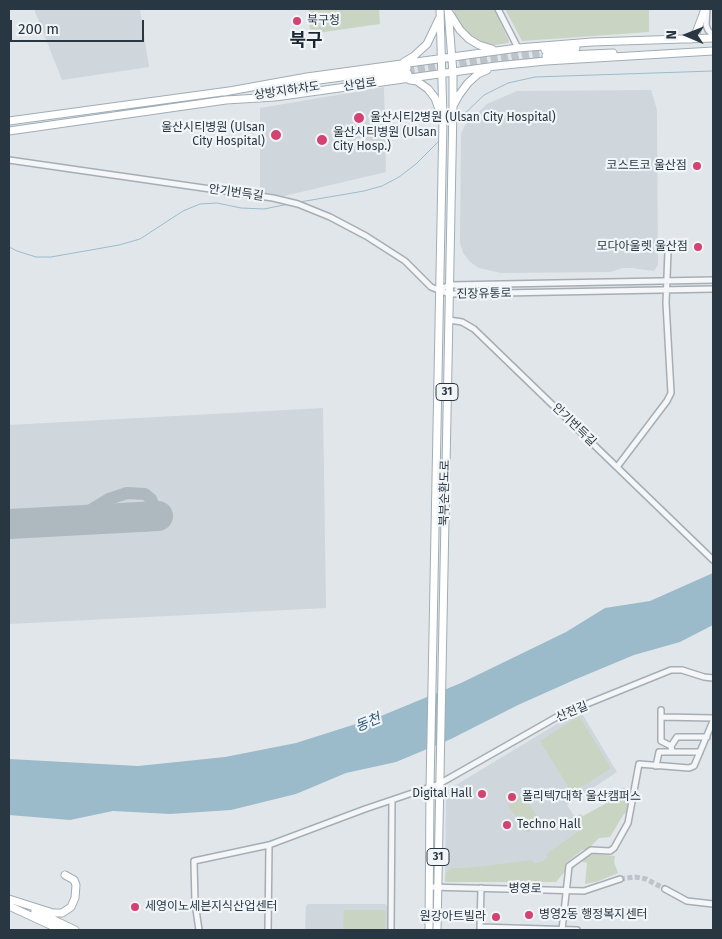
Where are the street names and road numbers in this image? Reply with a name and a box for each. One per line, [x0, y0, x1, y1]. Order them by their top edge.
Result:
street label: 산업로 [343, 76, 377, 94]
street label: 상방지하차도 [253, 79, 321, 103]
street label: 안기번득길 [208, 182, 264, 204]
street label: 진장유통로 [456, 286, 512, 302]
road number: 31 [436, 384, 458, 401]
street label: 안기번득길 [549, 401, 599, 449]
street label: 북부순환도로 [437, 460, 453, 526]
street label: 산전길 [554, 699, 590, 725]
road number: 31 [427, 849, 449, 866]
street label: 병영로 [508, 882, 542, 896]

